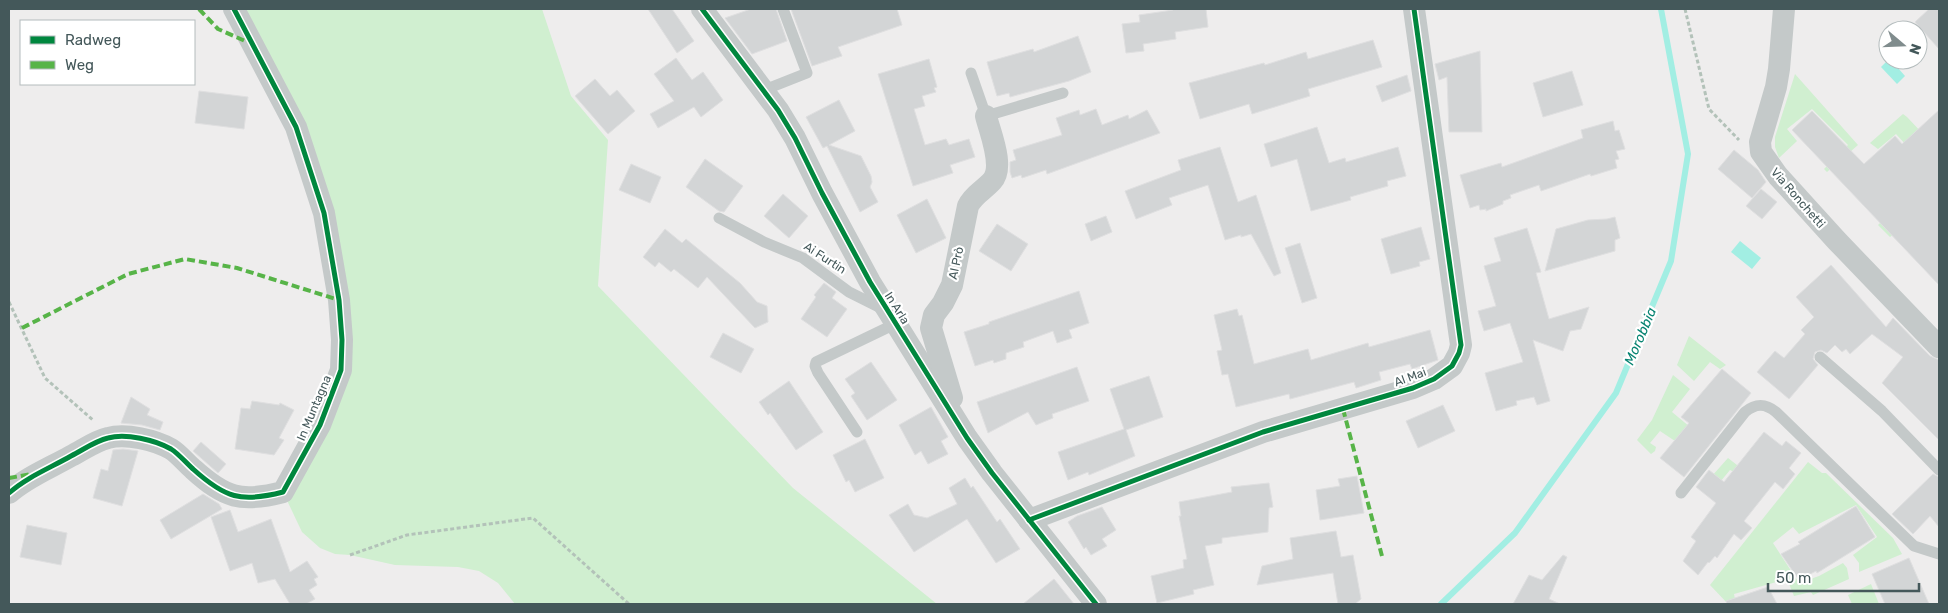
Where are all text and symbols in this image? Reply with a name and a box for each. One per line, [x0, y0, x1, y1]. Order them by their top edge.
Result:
legend [20, 20, 195, 85]
north arrow [1878, 20, 1928, 70]
text: Radweg [65, 31, 121, 49]
text: N [1905, 42, 1924, 57]
text: Weg [65, 56, 94, 74]
street label: Via Ronchetti [1768, 165, 1828, 231]
street label: Ai Furtin [801, 239, 849, 277]
street label: Al Prò [946, 245, 966, 281]
street label: In Arla [882, 289, 912, 327]
water label: Morobbia [1621, 305, 1660, 367]
street label: Al Mai [1392, 365, 1428, 389]
street label: In Muntagna [294, 373, 334, 443]
scale bar [1768, 560, 1919, 592]
text: 50 m [1776, 569, 1811, 587]

